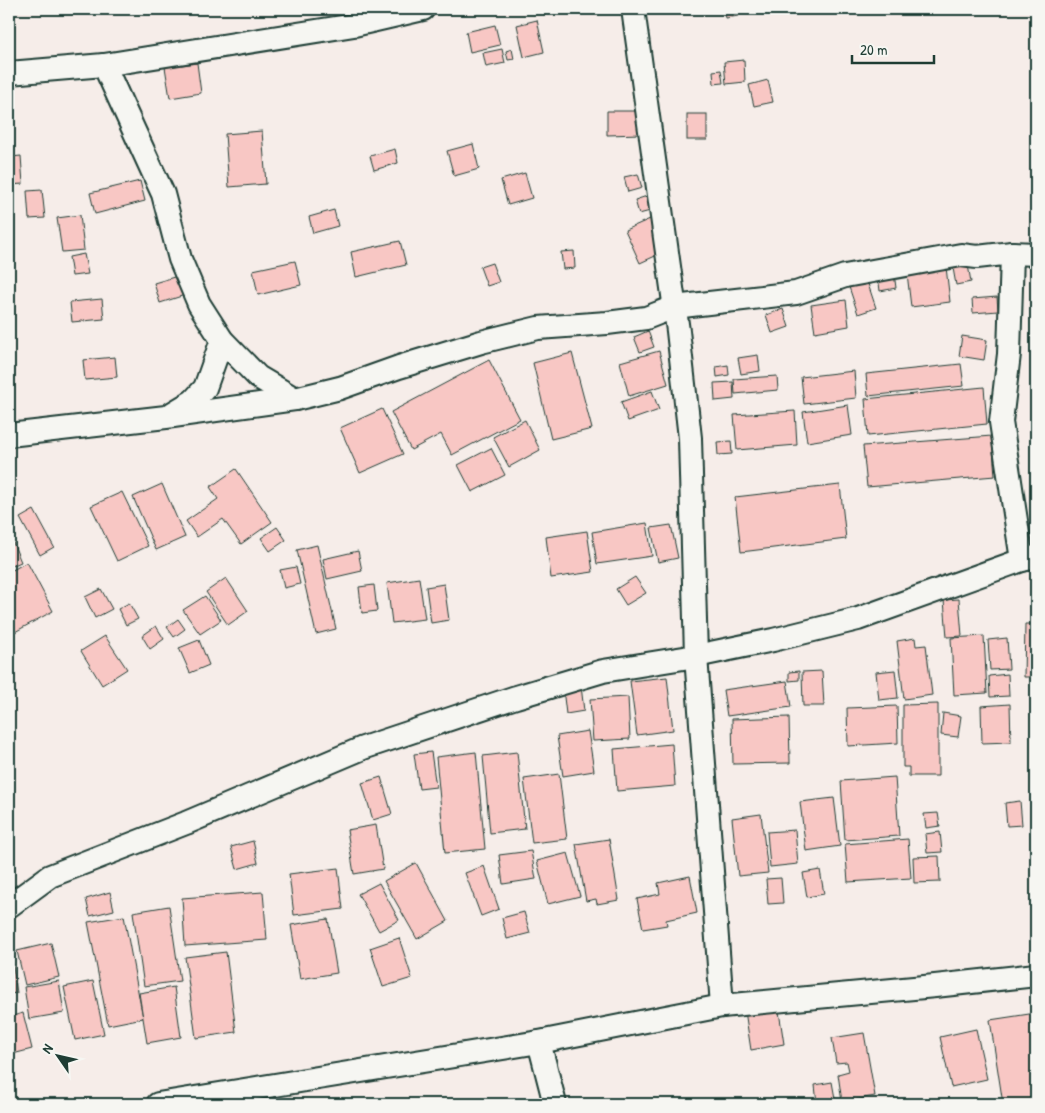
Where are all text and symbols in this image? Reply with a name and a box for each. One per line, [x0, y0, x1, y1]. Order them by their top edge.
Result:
scale bar [852, 32, 935, 64]
text: 20 m [860, 39, 887, 60]
north arrow [32, 1030, 82, 1080]
text: N [37, 1040, 57, 1057]

